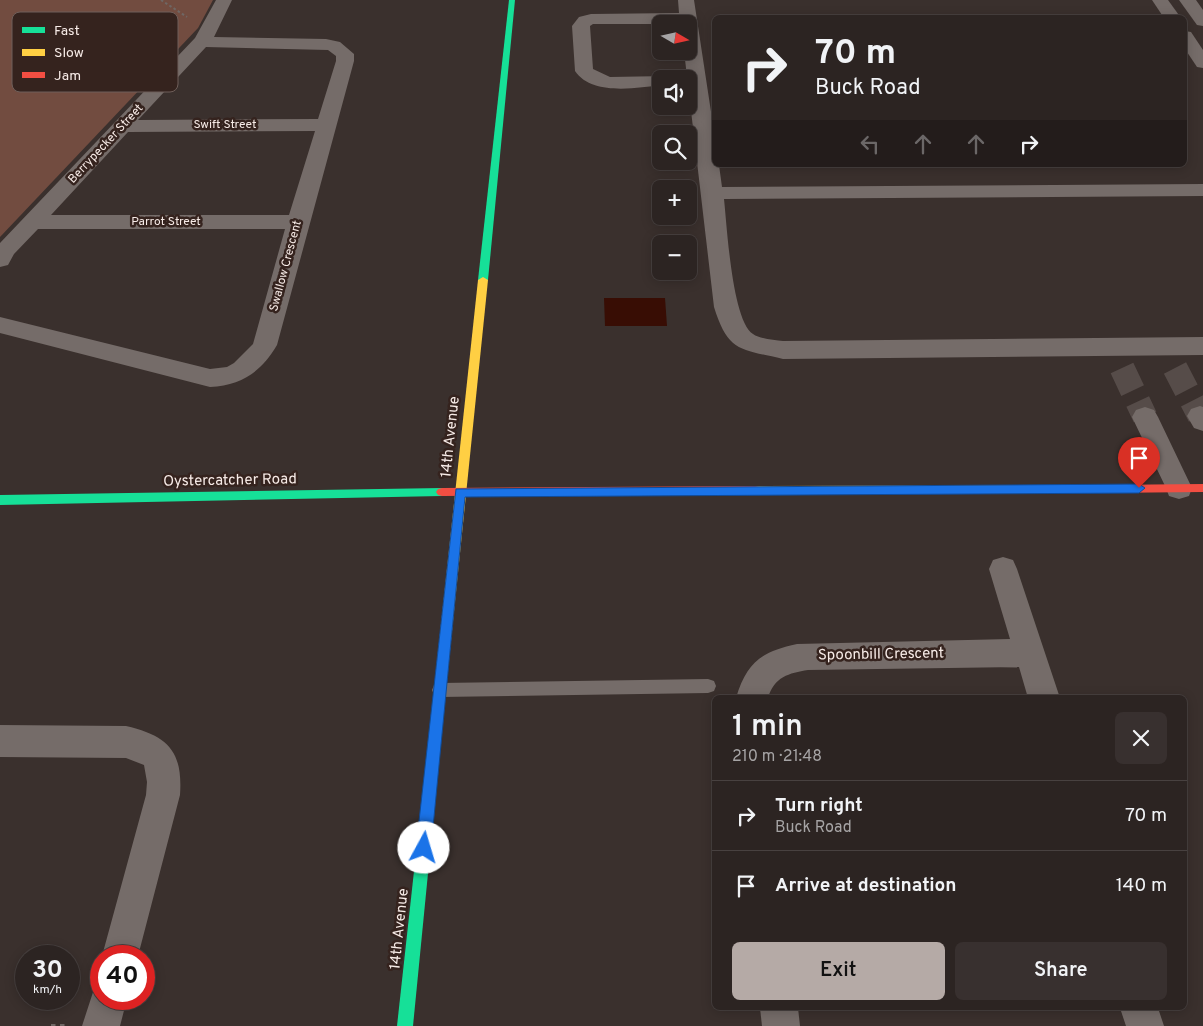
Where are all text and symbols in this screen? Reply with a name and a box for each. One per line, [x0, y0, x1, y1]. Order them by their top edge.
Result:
legend [12, 12, 178, 92]
north arrow [652, 15, 698, 60]
map controls [652, 15, 697, 280]
text: Fast [54, 23, 80, 40]
text: 70 m [815, 32, 896, 76]
icon: right [732, 35, 797, 100]
text: Slow [54, 45, 84, 62]
text: Jam [54, 68, 81, 85]
button: sound [652, 70, 697, 115]
text: Buck Road [815, 75, 921, 102]
street label: Berrypecker Street [65, 101, 147, 187]
street label: Swift Street [194, 117, 256, 133]
button: search [652, 125, 697, 170]
icon: left [856, 130, 884, 158]
icon: ahead [909, 130, 937, 158]
icon: ahead [962, 130, 990, 158]
icon: right [1015, 130, 1043, 158]
button: + [652, 180, 697, 225]
street label: Parrot Street [131, 214, 201, 230]
street label: Swallow Crescent [266, 219, 306, 313]
button: − [652, 235, 697, 280]
street label: 14th Avenue [437, 395, 465, 479]
pin [1118, 437, 1160, 488]
icon: arrive [1125, 444, 1153, 472]
street label: Oystercatcher Road [163, 470, 297, 492]
street label: Spoonbill Crescent [818, 644, 944, 666]
text: 1 min [732, 709, 803, 746]
button: close [1115, 712, 1167, 764]
text: 210 m · 21:48 [732, 747, 822, 767]
text: Turn right [775, 794, 863, 818]
icon: right [732, 802, 760, 830]
text: 70 m [1125, 804, 1167, 828]
text: Buck Road [775, 818, 852, 838]
position arrow [397, 821, 449, 873]
icon: arrive [732, 872, 760, 900]
text: Arrive at destination [775, 874, 956, 898]
text: 140 m [1116, 874, 1167, 898]
street label: 14th Avenue [386, 887, 414, 971]
button: Exit [732, 942, 945, 1000]
button: Share [955, 942, 1167, 1000]
speed limit sign: 40 [90, 945, 155, 1010]
text: 30 [32, 955, 63, 987]
text: km/h [33, 982, 62, 998]

